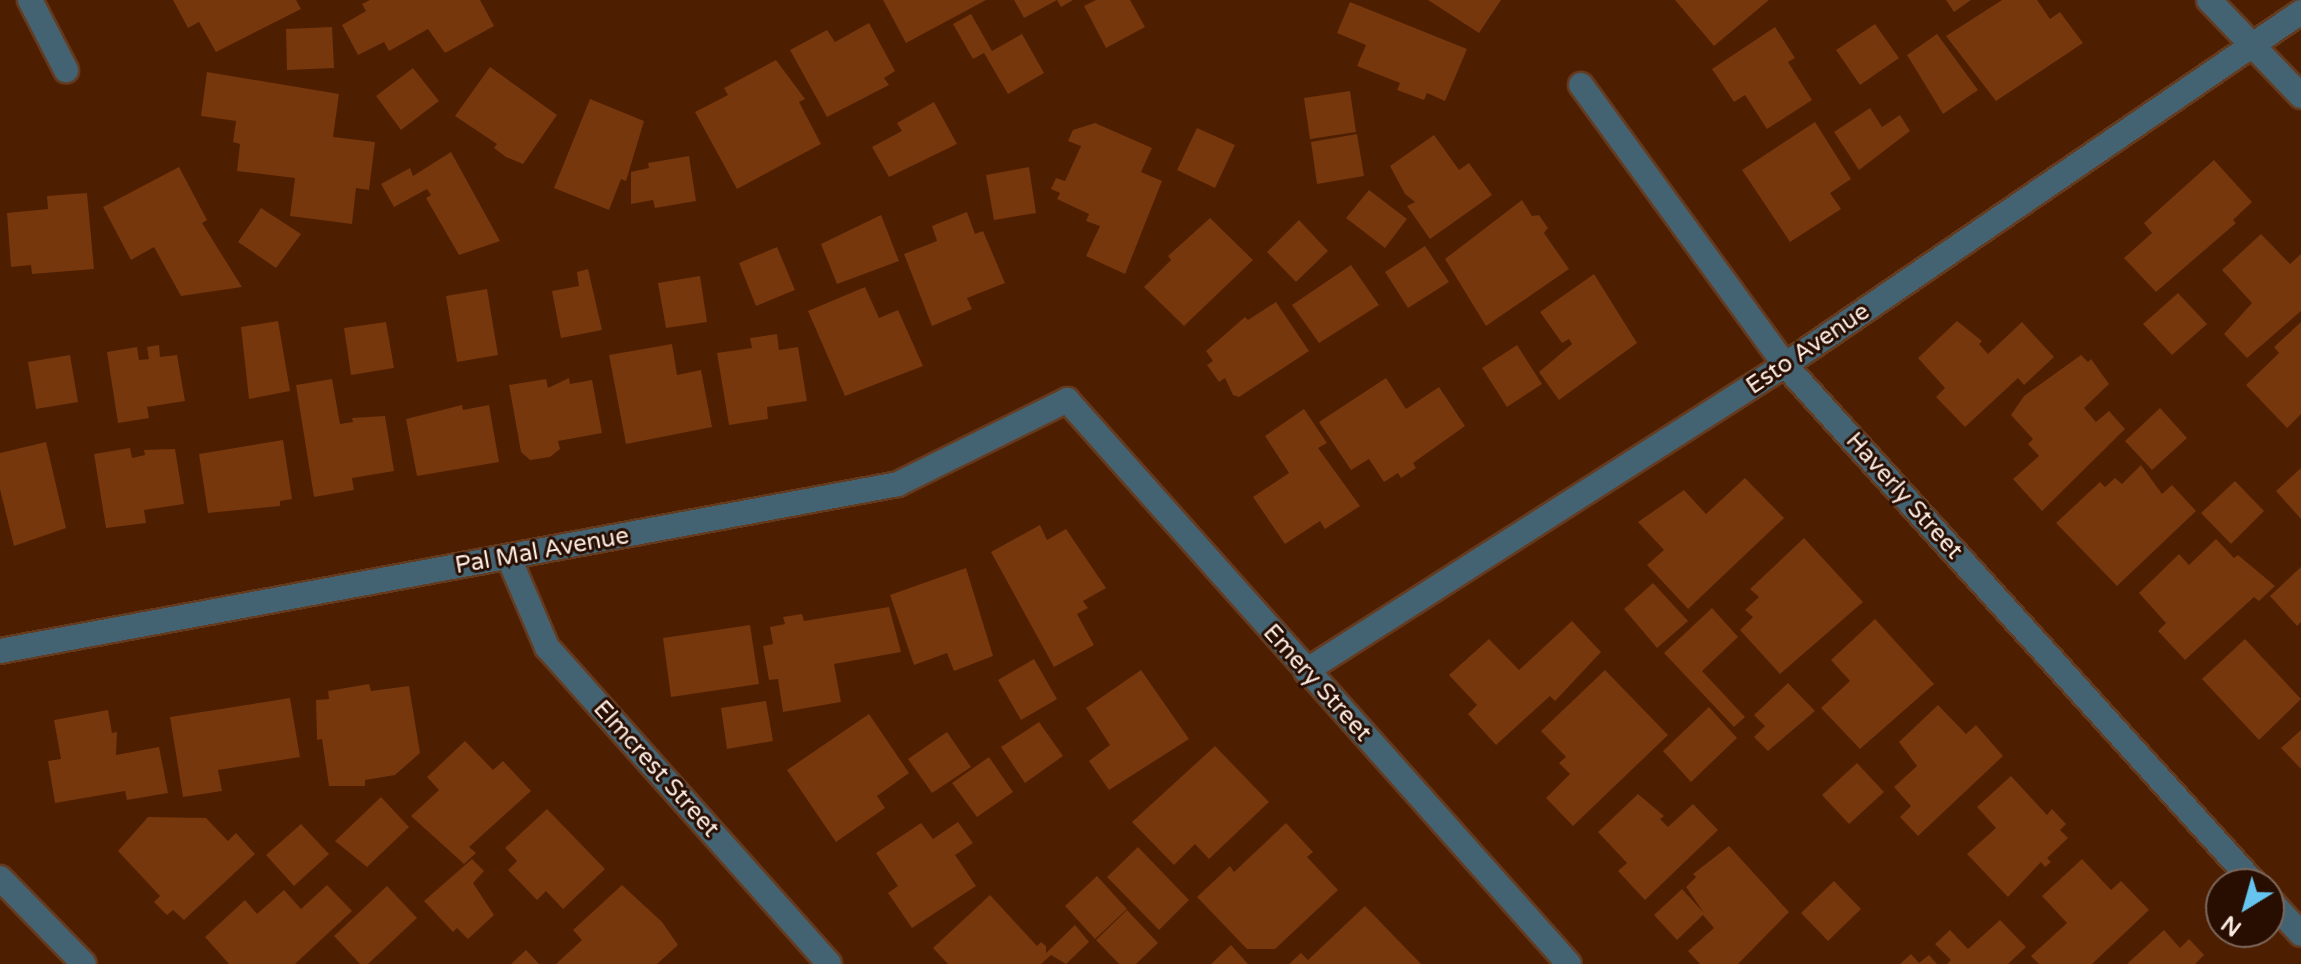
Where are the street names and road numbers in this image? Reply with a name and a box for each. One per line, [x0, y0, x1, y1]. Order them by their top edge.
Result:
street label: Esto Avenue [1741, 297, 1875, 401]
street label: Haverly Street [1840, 427, 1968, 565]
street label: Pal Mal Avenue [453, 522, 631, 580]
street label: Emery Street [1257, 618, 1377, 748]
street label: Elmcrest Street [587, 695, 725, 843]

